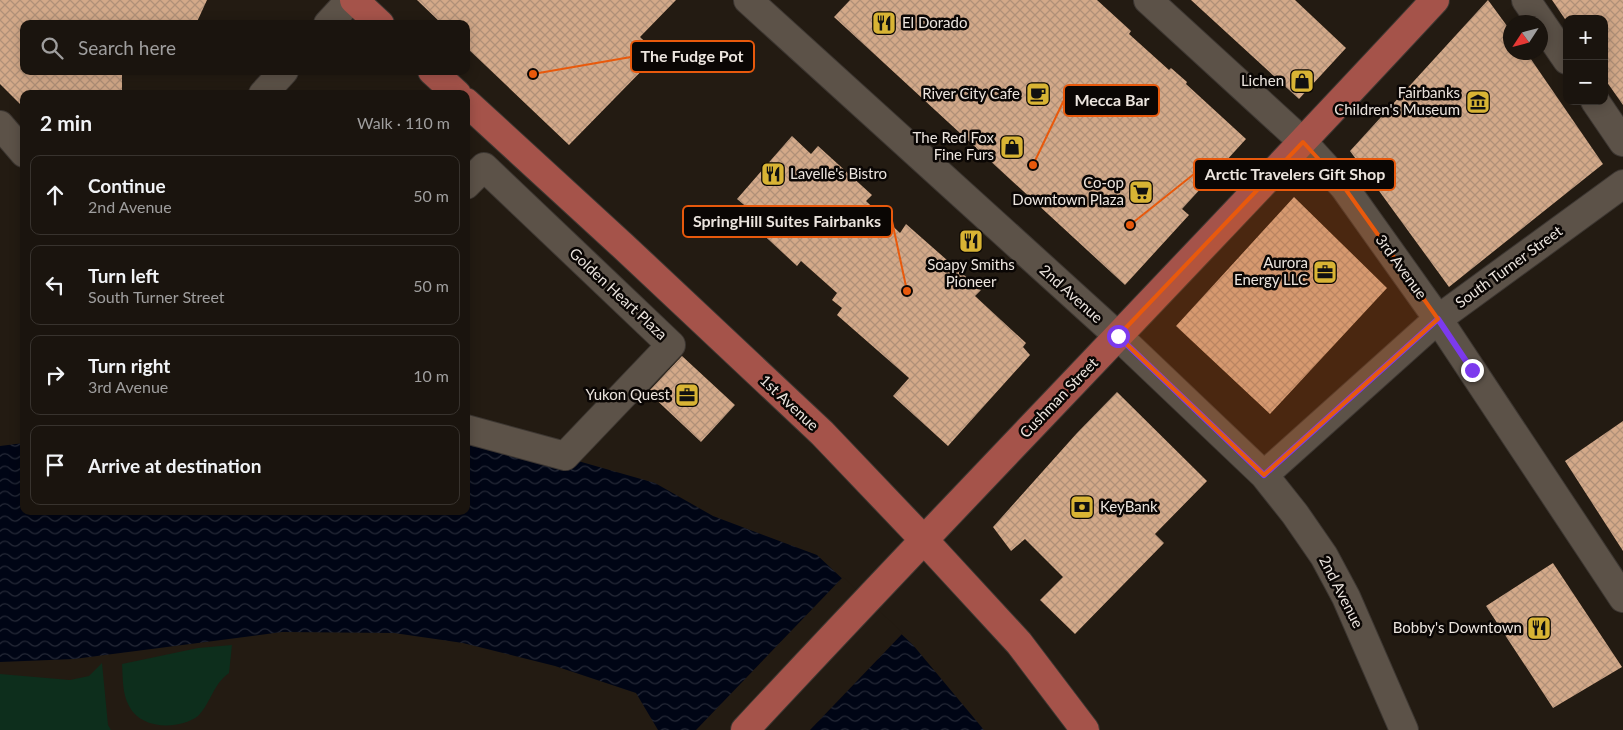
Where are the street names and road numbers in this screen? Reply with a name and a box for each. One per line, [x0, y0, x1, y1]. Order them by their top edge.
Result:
street label: South Turner Street [1451, 221, 1566, 311]
street label: 3rd Avenue [1372, 231, 1431, 302]
street label: Golden Heart Plaza [566, 243, 671, 343]
street label: 2nd Avenue [1036, 260, 1107, 326]
street label: Cushman Street [1015, 353, 1102, 441]
street label: 1st Avenue [757, 371, 823, 434]
street label: 2nd Avenue [1316, 553, 1368, 631]

